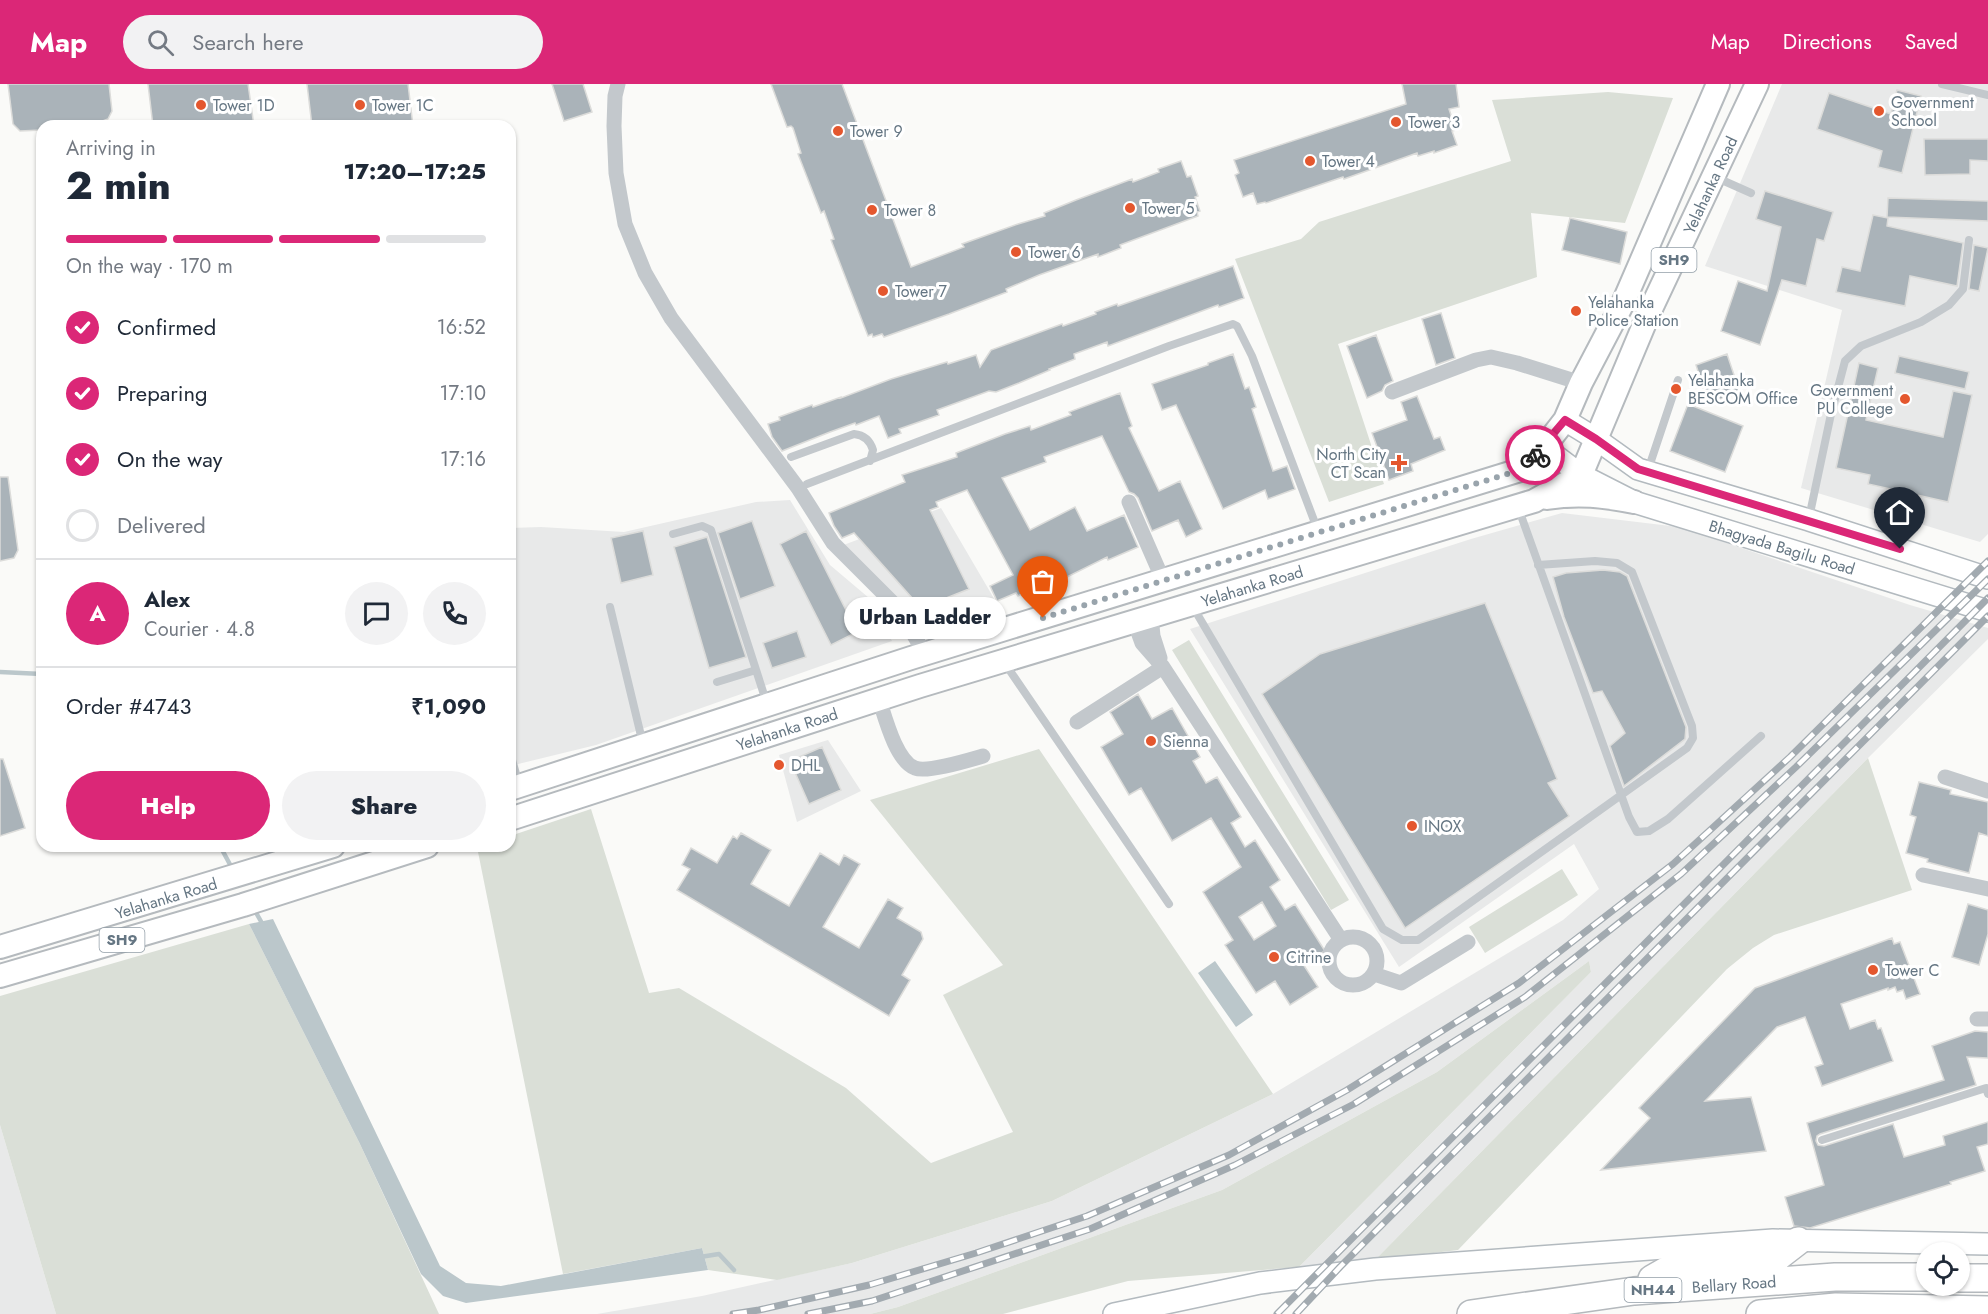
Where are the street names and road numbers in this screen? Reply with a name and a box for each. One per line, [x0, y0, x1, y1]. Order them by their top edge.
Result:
street label: Yelahanka Road [1678, 133, 1743, 238]
road number: SH9 [1652, 248, 1696, 272]
street label: Bhagyada Bagilu Road [1706, 514, 1858, 581]
street label: Yelahanka Road [1198, 560, 1306, 613]
street label: Yelahanka Road [733, 702, 841, 757]
street label: Yelahanka Road [112, 872, 220, 925]
road number: SH9 [100, 928, 144, 952]
street label: Bellary Road [1691, 1270, 1777, 1299]
road number: NH44 [1624, 1278, 1682, 1302]

